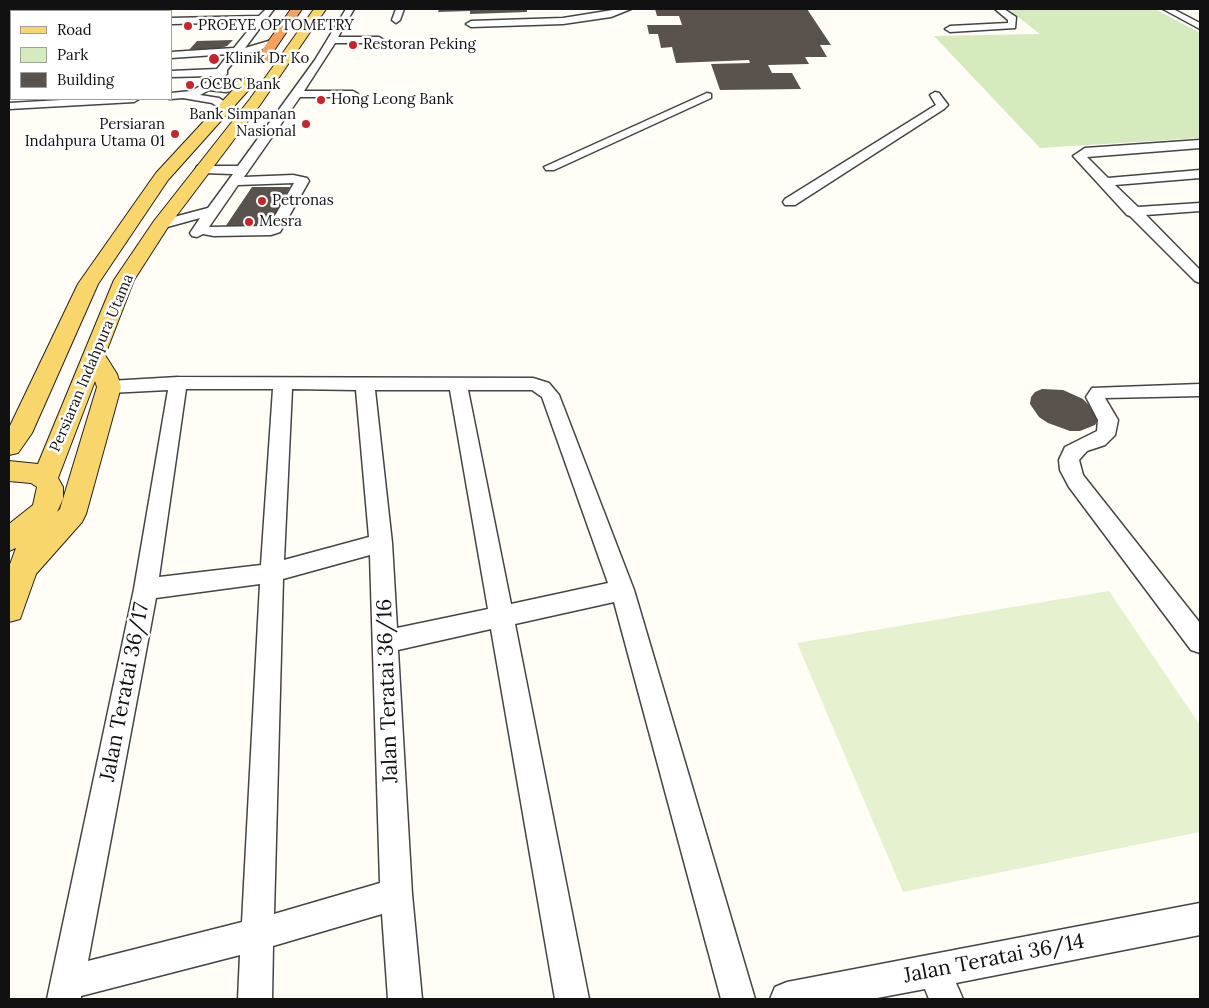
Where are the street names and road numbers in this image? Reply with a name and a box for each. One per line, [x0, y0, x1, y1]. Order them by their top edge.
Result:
street label: Persiaran Indahpura Utama [46, 271, 138, 455]
street label: Jalan Teratai 36/16 [372, 598, 404, 784]
street label: Jalan Teratai 36/17 [95, 600, 155, 784]
street label: Jalan Teratai 36/14 [902, 929, 1086, 989]

